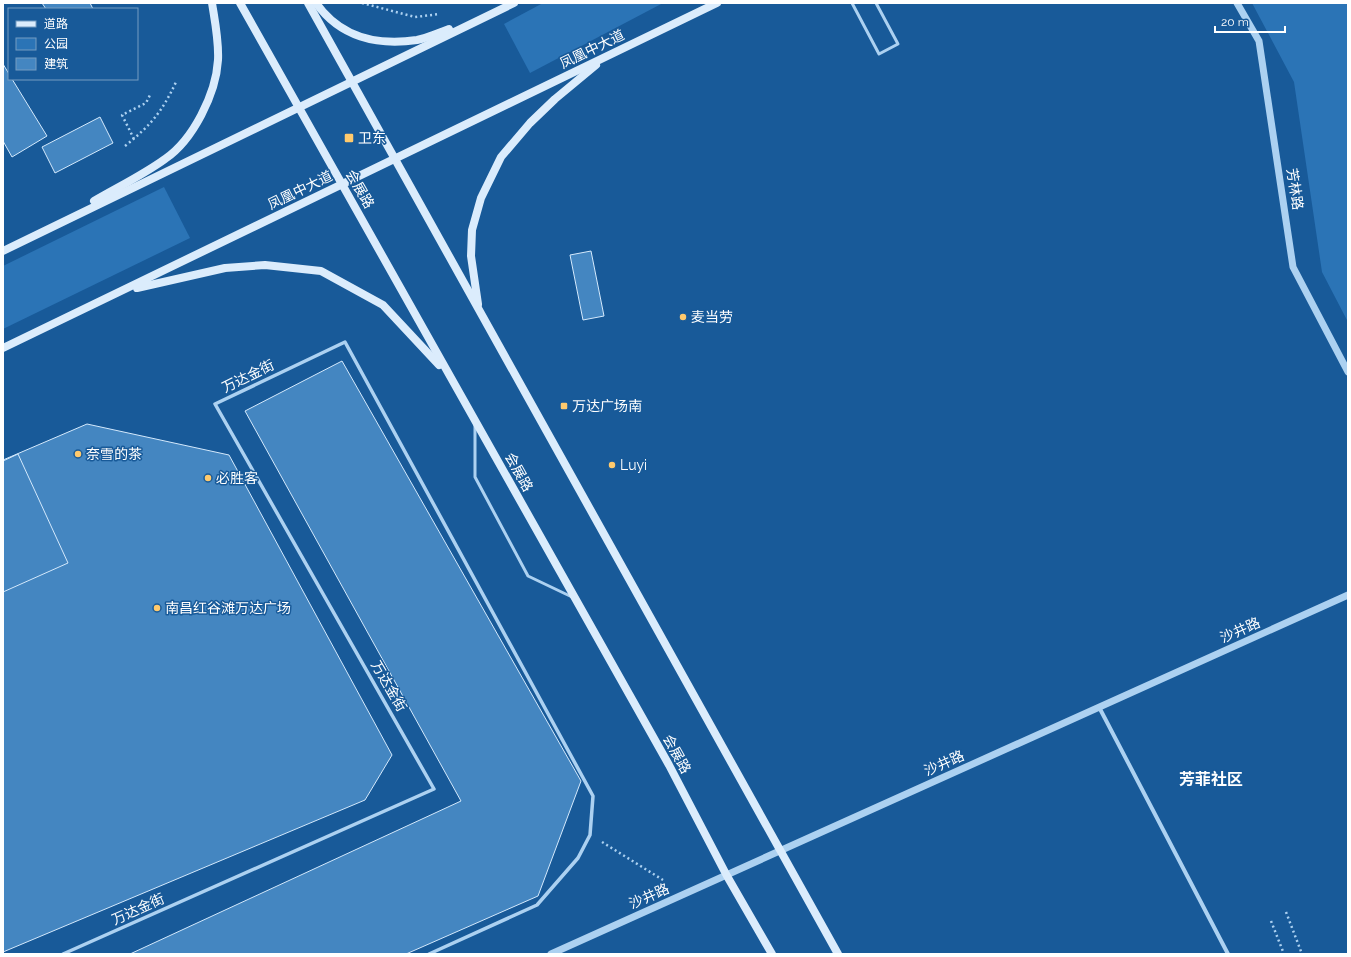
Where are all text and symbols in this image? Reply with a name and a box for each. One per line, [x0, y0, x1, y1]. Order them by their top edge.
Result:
legend [8, 8, 138, 80]
scale bar [1215, 8, 1285, 34]
text: 20 m [1221, 15, 1249, 29]
text: 道路 [44, 17, 68, 31]
street label: 凤凰中大道 [557, 26, 627, 72]
text: 公园 [44, 37, 68, 51]
text: 建筑 [44, 57, 68, 71]
place label: 卫东 [358, 130, 386, 146]
marker: 卫东 [343, 132, 355, 144]
street label: 凤凰中大道 [265, 167, 335, 213]
street label: 会展路 [343, 167, 377, 211]
street label: 芳林路 [1284, 167, 1306, 211]
place label: 麦当劳 [691, 309, 733, 325]
marker: 麦当劳 [678, 312, 688, 322]
street label: 万达金街 [219, 357, 277, 395]
place label: 万达广场南 [572, 398, 642, 414]
marker: 万达广场南 [559, 401, 569, 411]
place label: 奈雪的茶 [86, 446, 142, 462]
marker: 奈雪的茶 [73, 449, 83, 459]
street label: 会展路 [502, 450, 536, 494]
place label: Luyi [620, 457, 647, 473]
marker: Luyi [607, 460, 617, 470]
place label: 必胜客 [216, 470, 258, 486]
marker: 必胜客 [203, 473, 213, 483]
place label: 南昌红谷滩万达广场 [165, 600, 291, 616]
marker: 南昌红谷滩万达广场 [152, 603, 162, 613]
street label: 沙井路 [1218, 614, 1262, 646]
street label: 万达金街 [368, 658, 410, 714]
street label: 会展路 [660, 732, 694, 776]
street label: 沙井路 [922, 747, 966, 779]
district label: 芳菲社区 [1179, 770, 1243, 789]
street label: 沙井路 [627, 880, 671, 912]
street label: 万达金街 [109, 890, 167, 928]

